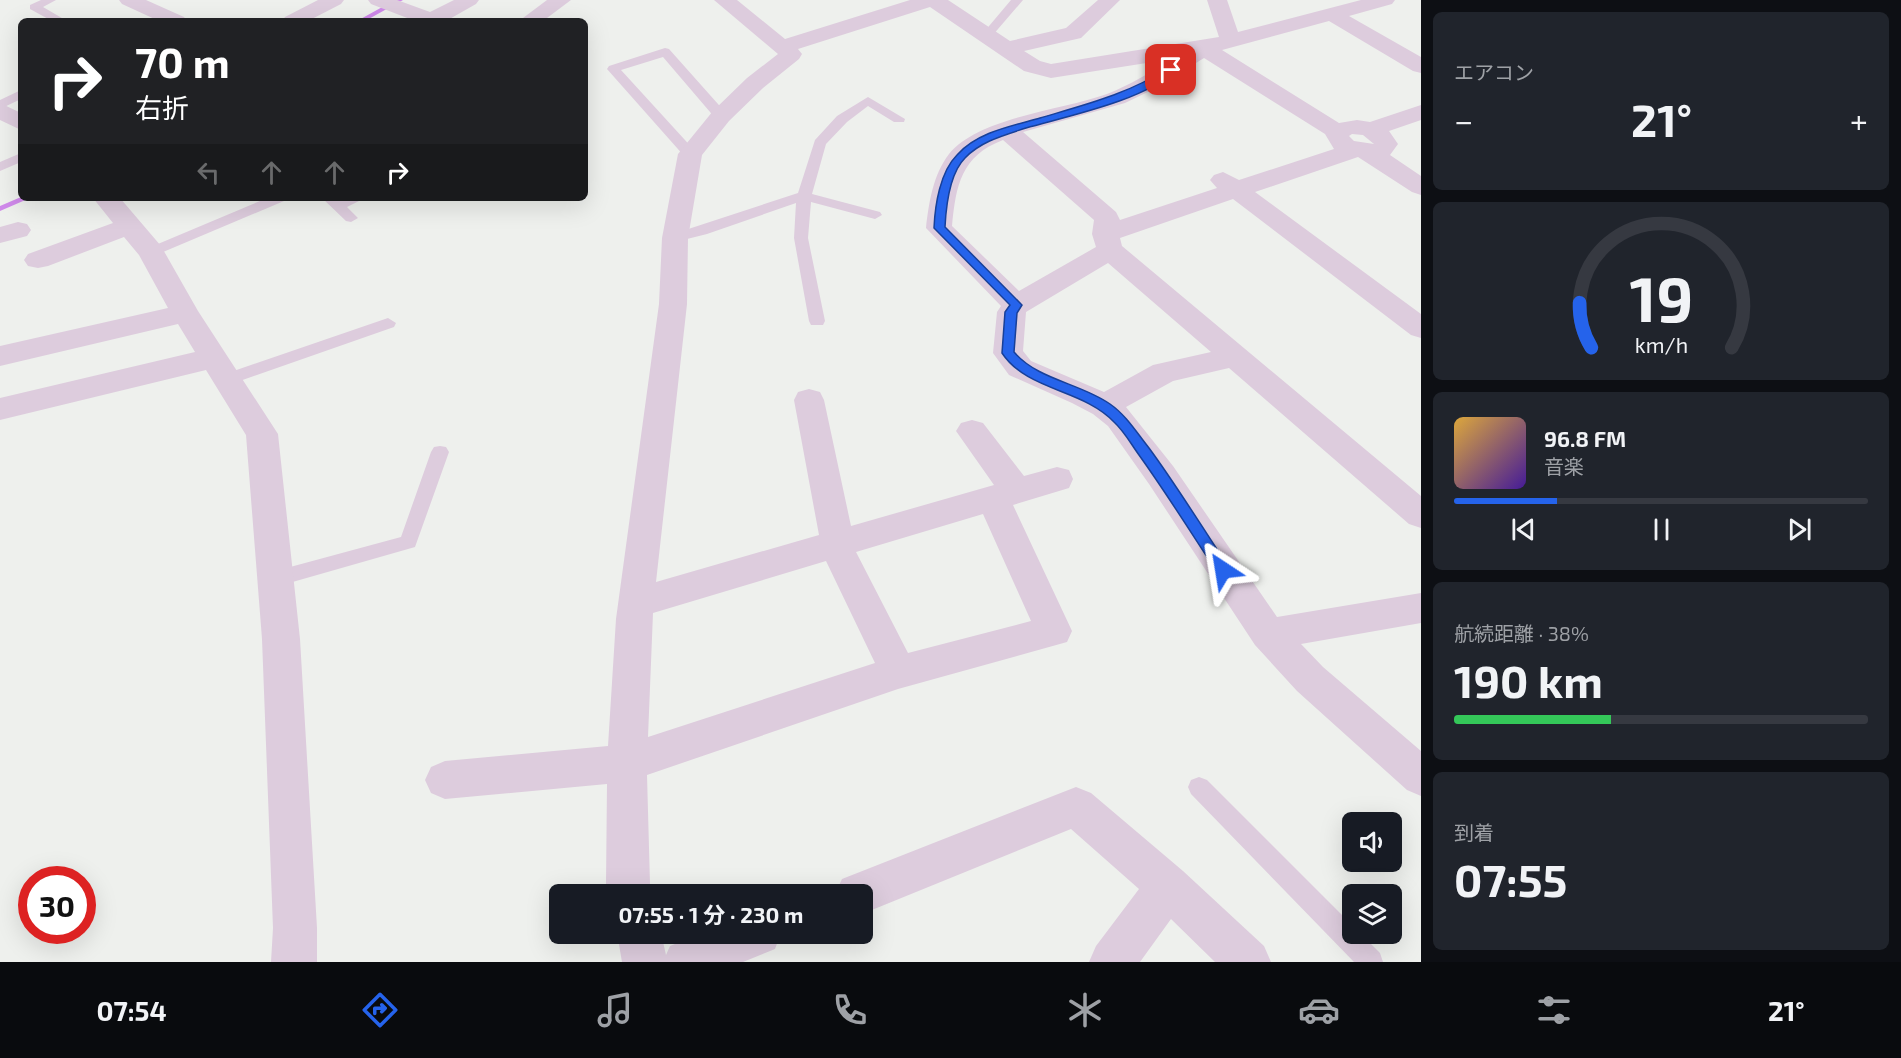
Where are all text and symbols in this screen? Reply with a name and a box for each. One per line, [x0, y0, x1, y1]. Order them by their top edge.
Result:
text: 70 m [135, 36, 230, 86]
icon: right [36, 42, 114, 120]
pin [1145, 44, 1196, 95]
icon: arrive [1154, 53, 1187, 86]
text: エアコン [1454, 60, 1534, 84]
text: 右折 [135, 91, 189, 123]
text: 21° [1631, 92, 1692, 146]
text: − [1454, 100, 1473, 140]
text: + [1850, 100, 1868, 140]
icon: left [192, 156, 225, 189]
icon: ahead [255, 156, 288, 189]
icon: ahead [318, 156, 351, 189]
icon: right [381, 156, 414, 189]
text: 19 [1629, 260, 1693, 335]
text: km/h [1634, 332, 1688, 357]
text: 96.8 FM [1544, 425, 1626, 451]
text: 音楽 [1544, 454, 1584, 478]
icon: previous [1507, 513, 1540, 546]
icon: pause [1645, 513, 1678, 546]
icon: next [1783, 513, 1816, 546]
position arrow [1191, 538, 1255, 602]
text: 航続距離 · 38% [1454, 621, 1589, 645]
text: 190 km [1454, 653, 1603, 707]
map controls [1342, 812, 1402, 944]
button: sound [1342, 812, 1402, 872]
text: 到着 [1454, 820, 1494, 844]
text: 07:55 [1454, 852, 1567, 906]
speed limit sign: 30 [18, 866, 96, 944]
button: layers [1342, 884, 1402, 944]
text: 07:55 · 1 分 · 230 m [618, 901, 804, 927]
icon: directions [359, 989, 401, 1031]
icon: music [594, 989, 636, 1031]
icon: phone [829, 989, 871, 1031]
icon: climate [1064, 989, 1106, 1031]
icon: car [1298, 989, 1340, 1031]
icon: filters [1533, 989, 1575, 1031]
text: 07:54 [96, 994, 167, 1026]
text: 21° [1768, 994, 1805, 1026]

